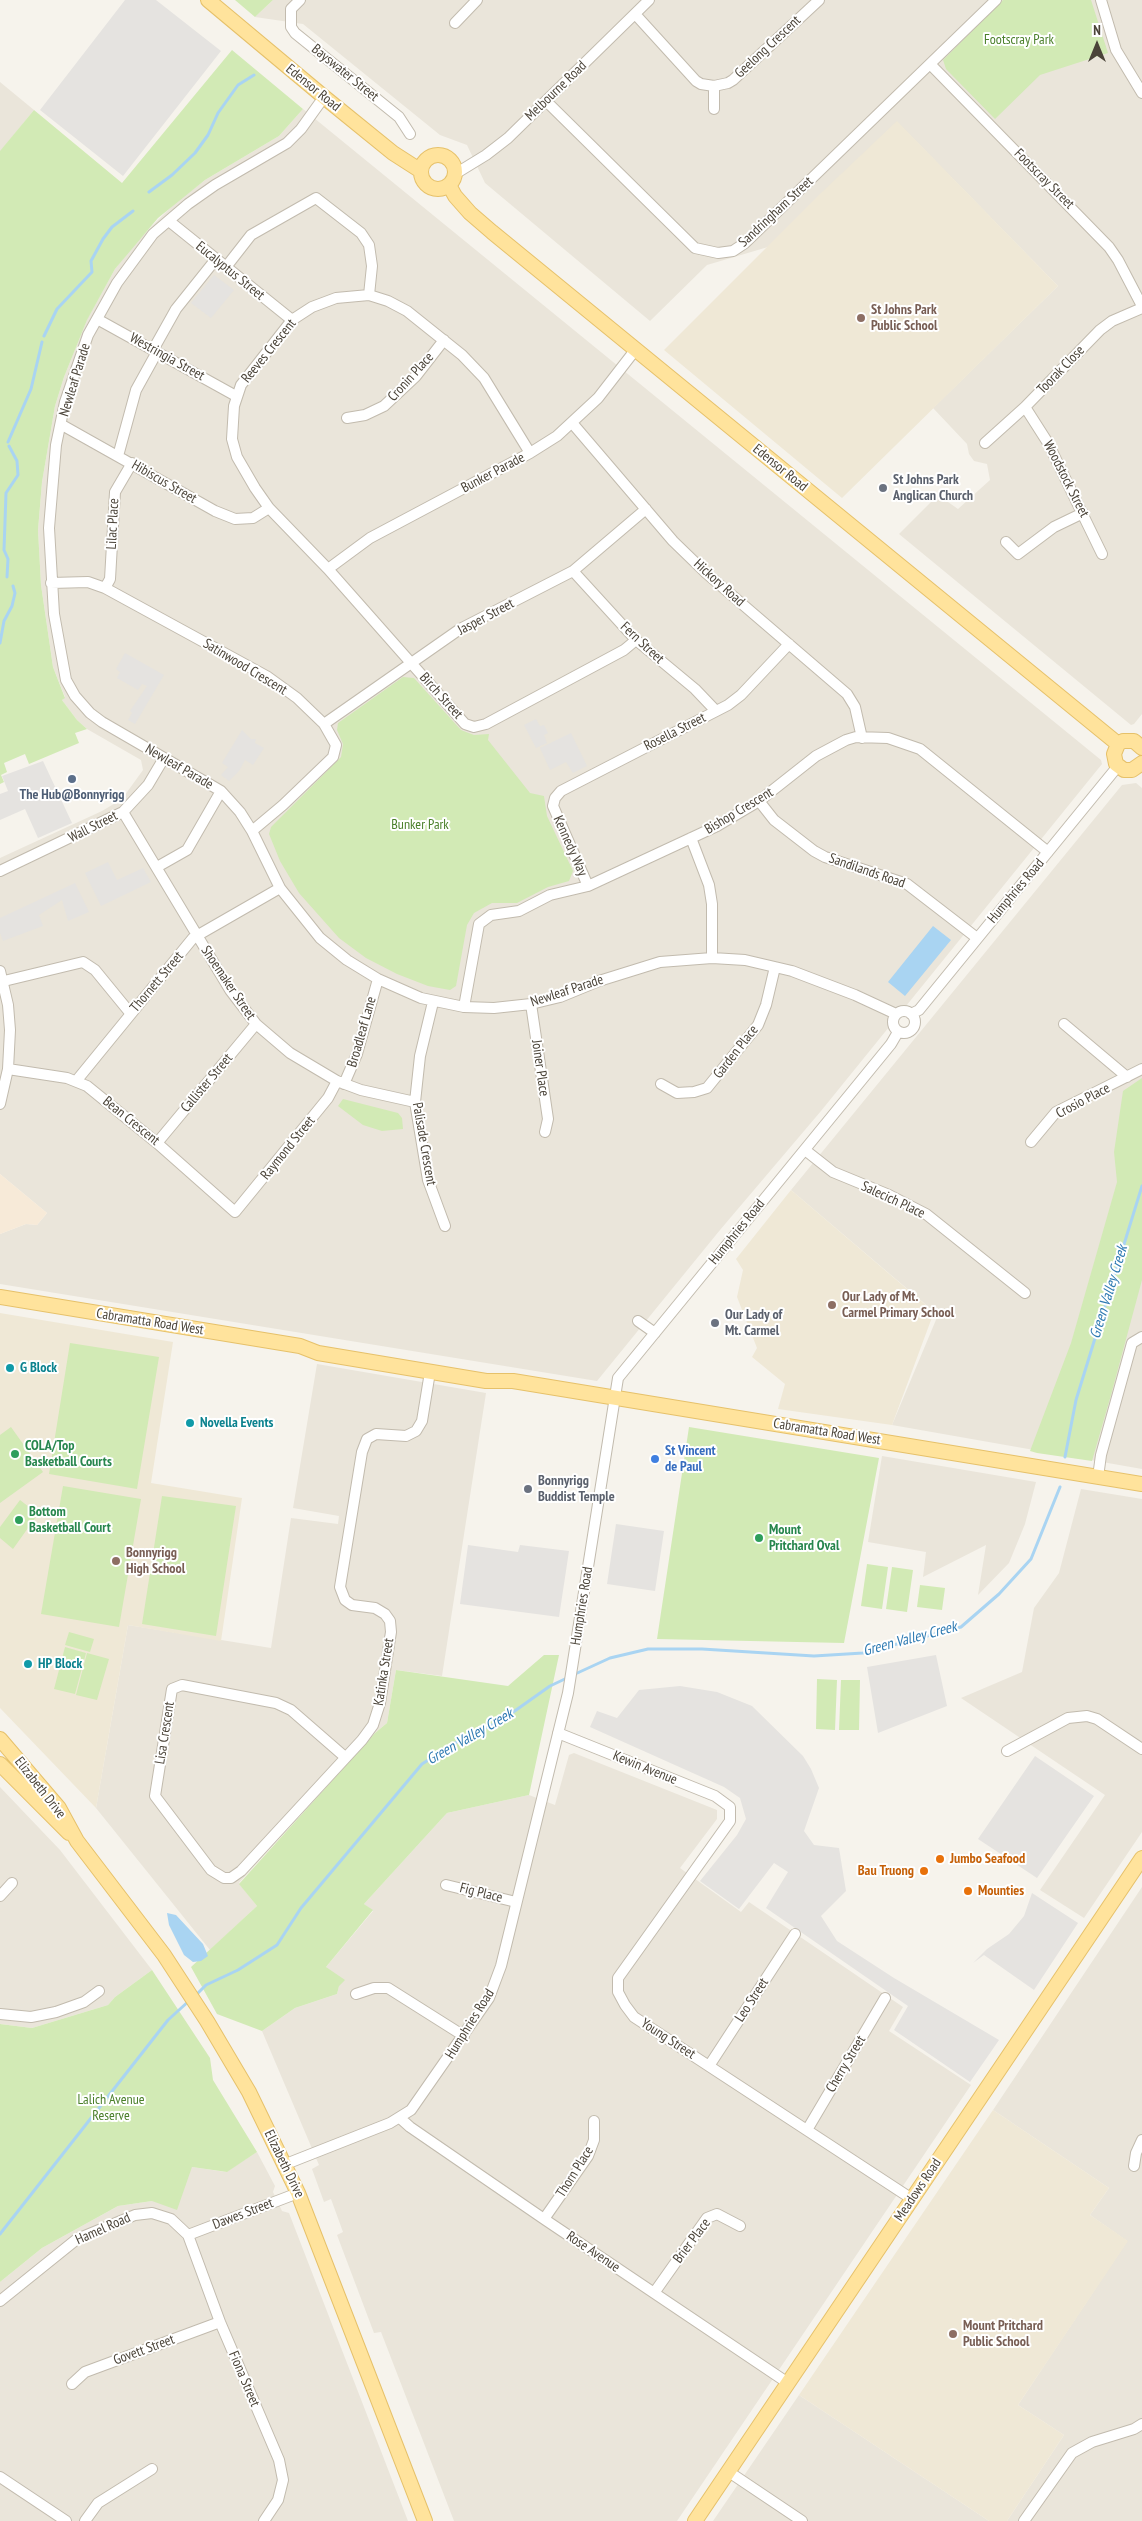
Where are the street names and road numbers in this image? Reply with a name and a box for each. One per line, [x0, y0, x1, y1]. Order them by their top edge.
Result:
street label: Geelong Crescent [732, 12, 804, 82]
street label: Bayswater Street [308, 41, 382, 105]
street label: Melbourne Road [522, 58, 590, 124]
street label: Edensor Road [282, 61, 344, 115]
street label: Footscray Street [1010, 145, 1078, 213]
street label: Sandringham Street [735, 173, 817, 251]
street label: Eucalyptus Street [192, 238, 268, 304]
street label: Reeves Crescent [238, 316, 300, 386]
street label: Westringia Street [127, 330, 207, 384]
street label: Newleaf Parade [56, 341, 94, 419]
street label: Toorak Close [1034, 342, 1088, 398]
street label: Cronin Place [385, 349, 437, 405]
street label: Woodstock Street [1039, 438, 1093, 520]
street label: Edensor Road [749, 441, 811, 495]
street label: Bunker Parade [458, 449, 528, 497]
street label: Hibiscus Street [129, 457, 199, 507]
street label: Lilac Place [103, 498, 123, 550]
street label: Hickory Road [690, 556, 748, 610]
street label: Jasper Street [455, 595, 517, 639]
street label: Fern Street [617, 619, 667, 667]
street label: Satinwood Crescent [200, 635, 290, 699]
street label: Birch Street [416, 669, 466, 723]
street label: Rosella Street [641, 709, 709, 755]
street label: Newleaf Parade [142, 741, 216, 793]
street label: Bishop Crescent [702, 784, 776, 838]
street label: Wall Street [66, 807, 120, 847]
street label: Kennedy Way [549, 813, 591, 879]
street label: Sandilands Road [827, 850, 907, 892]
street label: Humphries Road [984, 855, 1048, 927]
street label: Shoemaker Street [197, 943, 259, 1023]
street label: Thornett Street [127, 948, 187, 1016]
street label: Newleaf Parade [529, 971, 605, 1011]
street label: Broadleaf Lane [344, 995, 380, 1069]
street label: Garden Place [710, 1022, 762, 1082]
street label: Joiner Place [528, 1039, 552, 1097]
street label: Callister Street [178, 1050, 236, 1116]
street label: Crosio Place [1053, 1080, 1113, 1122]
street label: Bean Crescent [99, 1093, 163, 1149]
street label: Palisade Crescent [408, 1101, 440, 1187]
street label: Raymond Street [257, 1113, 319, 1183]
street label: Salecich Place [858, 1178, 928, 1222]
street label: Humphries Road [706, 1196, 768, 1268]
street label: Cabramatta Road West [95, 1305, 205, 1339]
street label: Cabramatta Road West [772, 1415, 882, 1449]
street label: Humphries Road [568, 1566, 596, 1646]
street label: Katinka Street [370, 1637, 398, 1707]
street label: Lisa Crescent [152, 1700, 178, 1766]
street label: Kewin Avenue [610, 1748, 680, 1788]
street label: Elizabeth Drive [11, 1754, 69, 1822]
street label: Fig Place [458, 1880, 504, 1906]
street label: Leo Street [732, 1975, 772, 2025]
street label: Humphries Road [442, 1986, 498, 2062]
street label: Young Street [638, 2015, 698, 2063]
street label: Cherry Street [823, 2033, 869, 2095]
street label: Elizabeth Drive [260, 2127, 308, 2201]
street label: Thorn Place [553, 2143, 597, 2201]
street label: Meadows Road [891, 2155, 945, 2225]
street label: Dawes Street [210, 2195, 276, 2233]
street label: Hamel Road [73, 2210, 133, 2248]
street label: Brier Place [670, 2215, 714, 2267]
street label: Rose Avenue [563, 2228, 623, 2276]
street label: Govett Street [111, 2331, 177, 2369]
street label: Fiona Street [225, 2349, 263, 2409]

